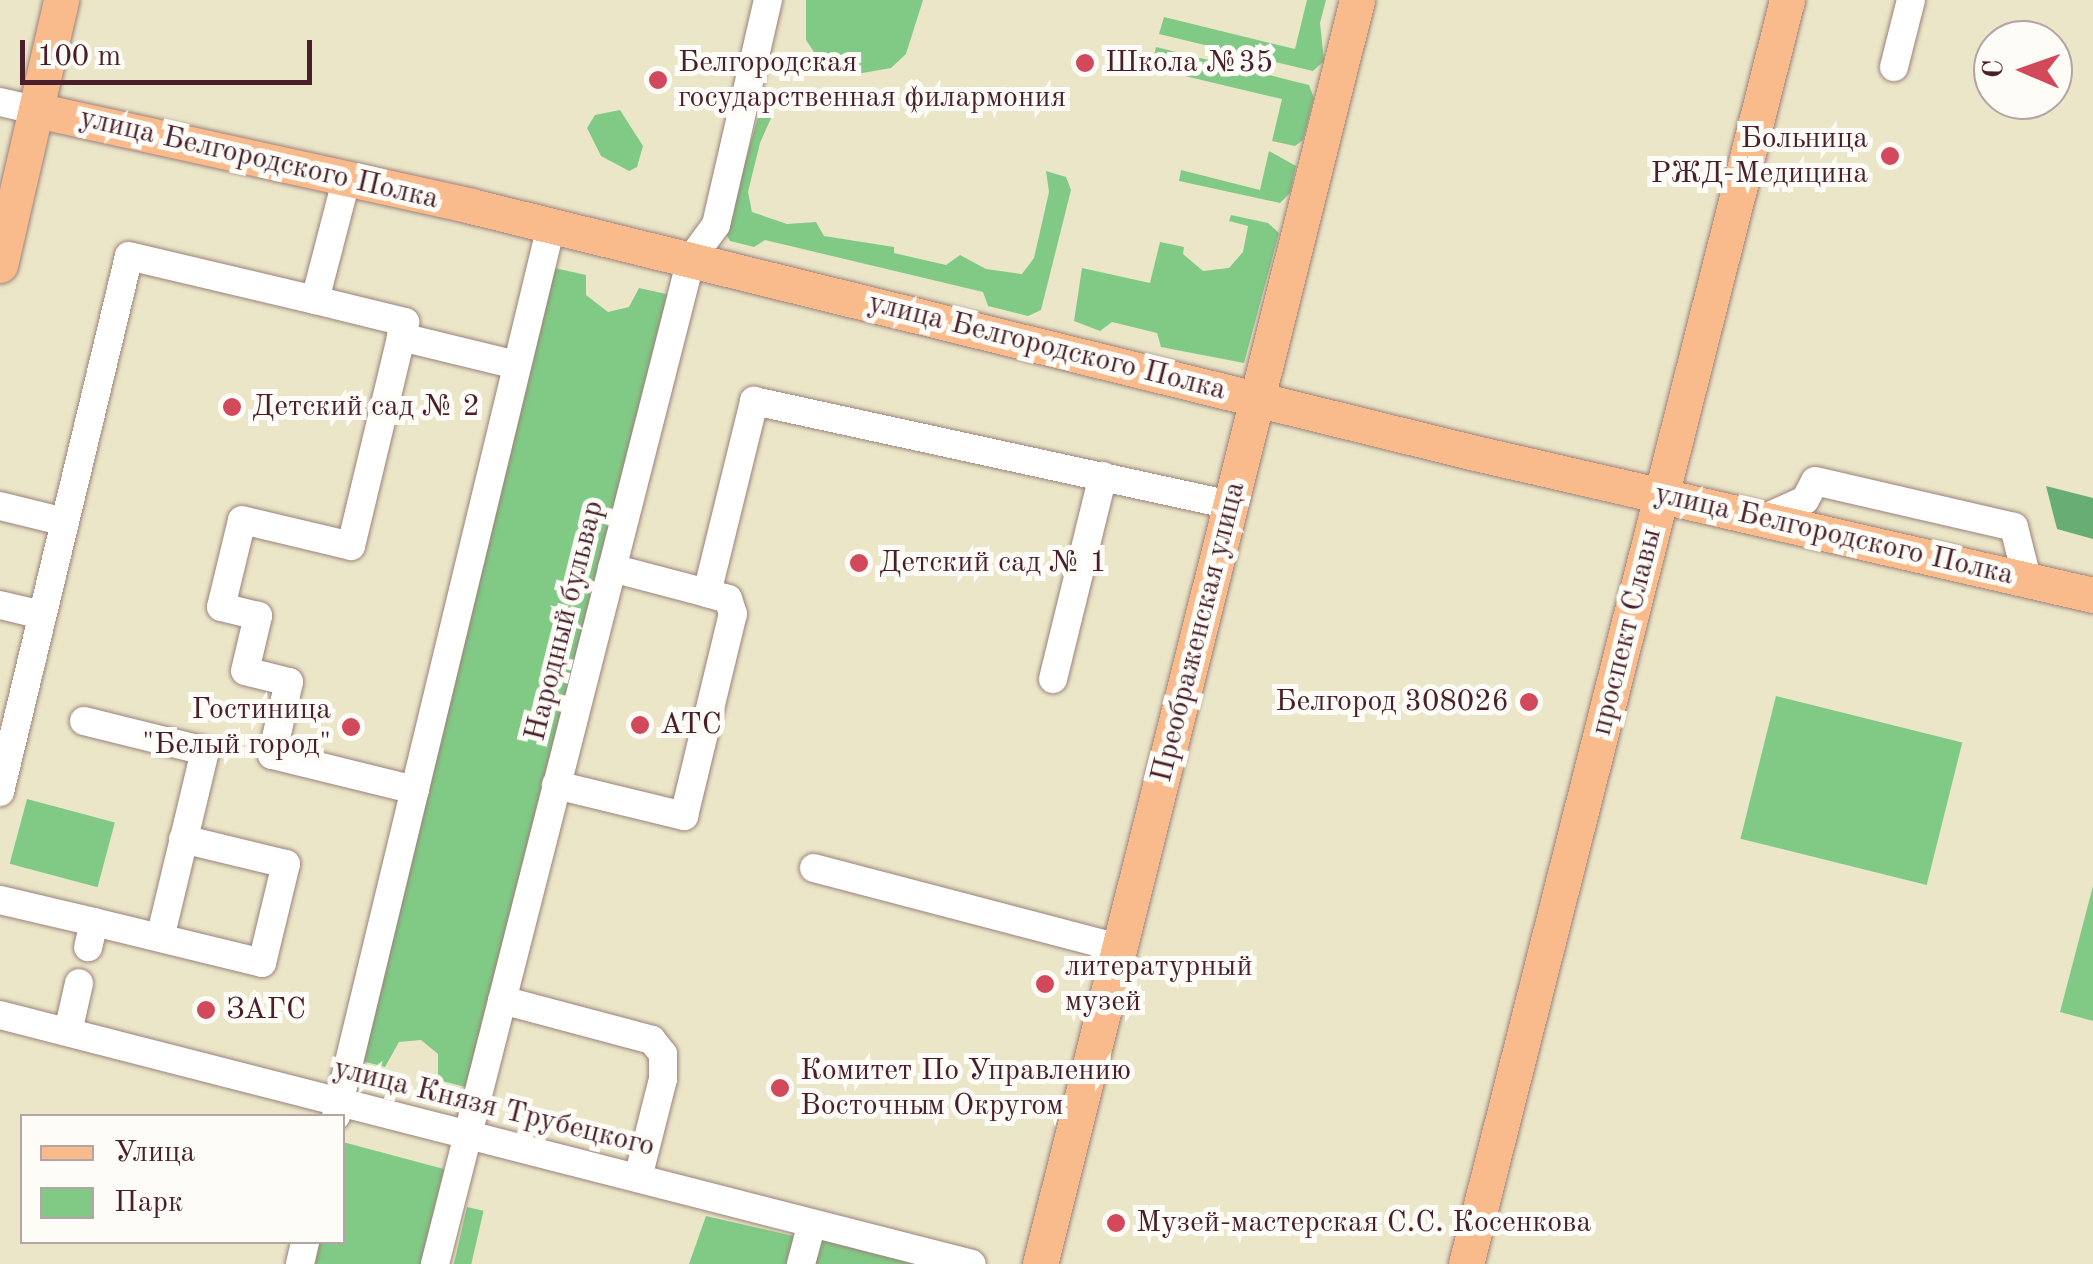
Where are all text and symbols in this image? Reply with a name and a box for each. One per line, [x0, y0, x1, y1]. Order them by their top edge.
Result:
scale bar [25, 20, 318, 82]
north arrow [1973, 20, 2073, 120]
text: 100 m [37, 42, 121, 72]
place label: Белгородская государственная филармония [678, 45, 1066, 116]
place label: Школа №35 [1105, 45, 1273, 81]
marker: Школа №35 [1074, 52, 1096, 74]
text: С [1981, 59, 2009, 79]
marker: Белгородская государственная филармония [647, 69, 669, 91]
street label: улица Белгородского Полка [76, 100, 442, 218]
place label: Больница РЖД-Медицина [1650, 121, 1868, 192]
marker: Больница РЖД-Медицина [1877, 143, 1903, 169]
street label: улица Белгородского Полка [864, 285, 1230, 409]
place label: Детский сад № 2 [252, 389, 480, 425]
marker: Детский сад № 2 [221, 396, 243, 418]
street label: улица Белгородского Полка [1651, 476, 2017, 594]
street label: Преображенская улица [1144, 478, 1254, 786]
street label: Народный бульвар [518, 497, 612, 745]
street label: проспект Славы [1584, 525, 1670, 739]
place label: Детский сад № 1 [879, 545, 1107, 581]
marker: Детский сад № 1 [848, 552, 870, 574]
place label: Белгород 308026 [1275, 684, 1509, 720]
marker: Белгород 308026 [1518, 691, 1540, 713]
place label: Гостиница "Белый город" [142, 692, 331, 762]
place label: АТС [660, 707, 722, 743]
marker: АТС [629, 714, 651, 736]
marker: Гостиница "Белый город" [340, 716, 362, 738]
place label: литературный музей [1065, 949, 1253, 1020]
marker: литературный музей [1034, 973, 1056, 995]
place label: ЗАГС [226, 992, 306, 1028]
marker: ЗАГС [195, 999, 217, 1021]
street label: улица Князя Трубецкого [330, 1051, 658, 1165]
place label: Комитет По Управлению Восточным Округом [800, 1053, 1131, 1124]
marker: Комитет По Управлению Восточным Округом [769, 1077, 791, 1099]
legend [20, 1114, 345, 1244]
text: Улица [114, 1138, 195, 1168]
text: Парк [114, 1188, 183, 1218]
place label: Музей-мастерская С.С. Косенкова [1136, 1205, 1591, 1241]
marker: Музей-мастерская С.С. Косенкова [1105, 1212, 1127, 1234]

